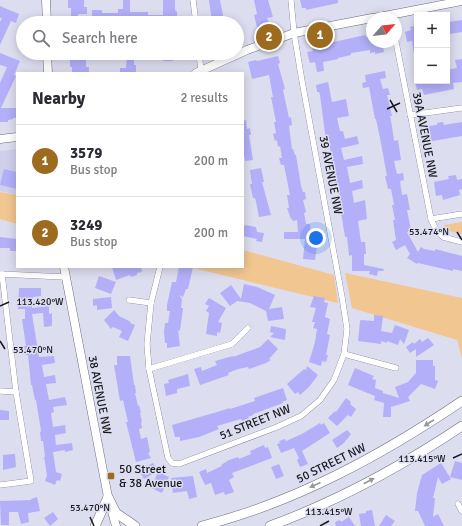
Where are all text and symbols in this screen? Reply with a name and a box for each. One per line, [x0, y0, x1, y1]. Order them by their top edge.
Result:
north arrow [366, 12, 402, 48]
map controls [414, 12, 450, 84]
button: + [414, 12, 450, 48]
search box [16, 16, 244, 60]
pin: 1 [307, 20, 333, 50]
pin: 2 [256, 22, 282, 52]
icon: search [30, 27, 52, 49]
text: Search here [62, 29, 138, 47]
button: − [414, 48, 450, 84]
text: Nearby [32, 88, 85, 109]
text: 2 results [180, 90, 228, 106]
street label: 39A AVENUE NW [409, 91, 440, 179]
street label: 39 AVENUE NW [316, 134, 346, 216]
text: 3579 [70, 144, 102, 162]
text: 1 [41, 153, 49, 169]
text: 200 m [194, 153, 228, 169]
text: Bus stop [70, 162, 117, 178]
text: 3249 [70, 216, 102, 234]
text: 2 [41, 225, 49, 241]
text: 200 m [194, 225, 228, 241]
text: 53.474°N [409, 226, 449, 238]
your location [306, 228, 326, 248]
text: Bus stop [70, 234, 117, 250]
text: 113.420°W [16, 296, 64, 308]
text: 53.470°N [13, 344, 53, 356]
street label: 38 AVENUE NW [85, 354, 115, 436]
street label: 51 STREET NW [217, 401, 293, 444]
one-way arrow [424, 419, 435, 426]
street label: 50 STREET NW [294, 440, 368, 487]
text: 113.415°W [398, 453, 446, 465]
place label: 50 Street & 38 Avenue [119, 462, 182, 491]
marker: 50 Street & 38 Avenue [106, 471, 116, 481]
one-way arrow [364, 478, 375, 484]
one-way arrow [310, 482, 321, 488]
text: 53.470°N [70, 502, 110, 514]
text: 113.415°W [305, 506, 353, 518]

